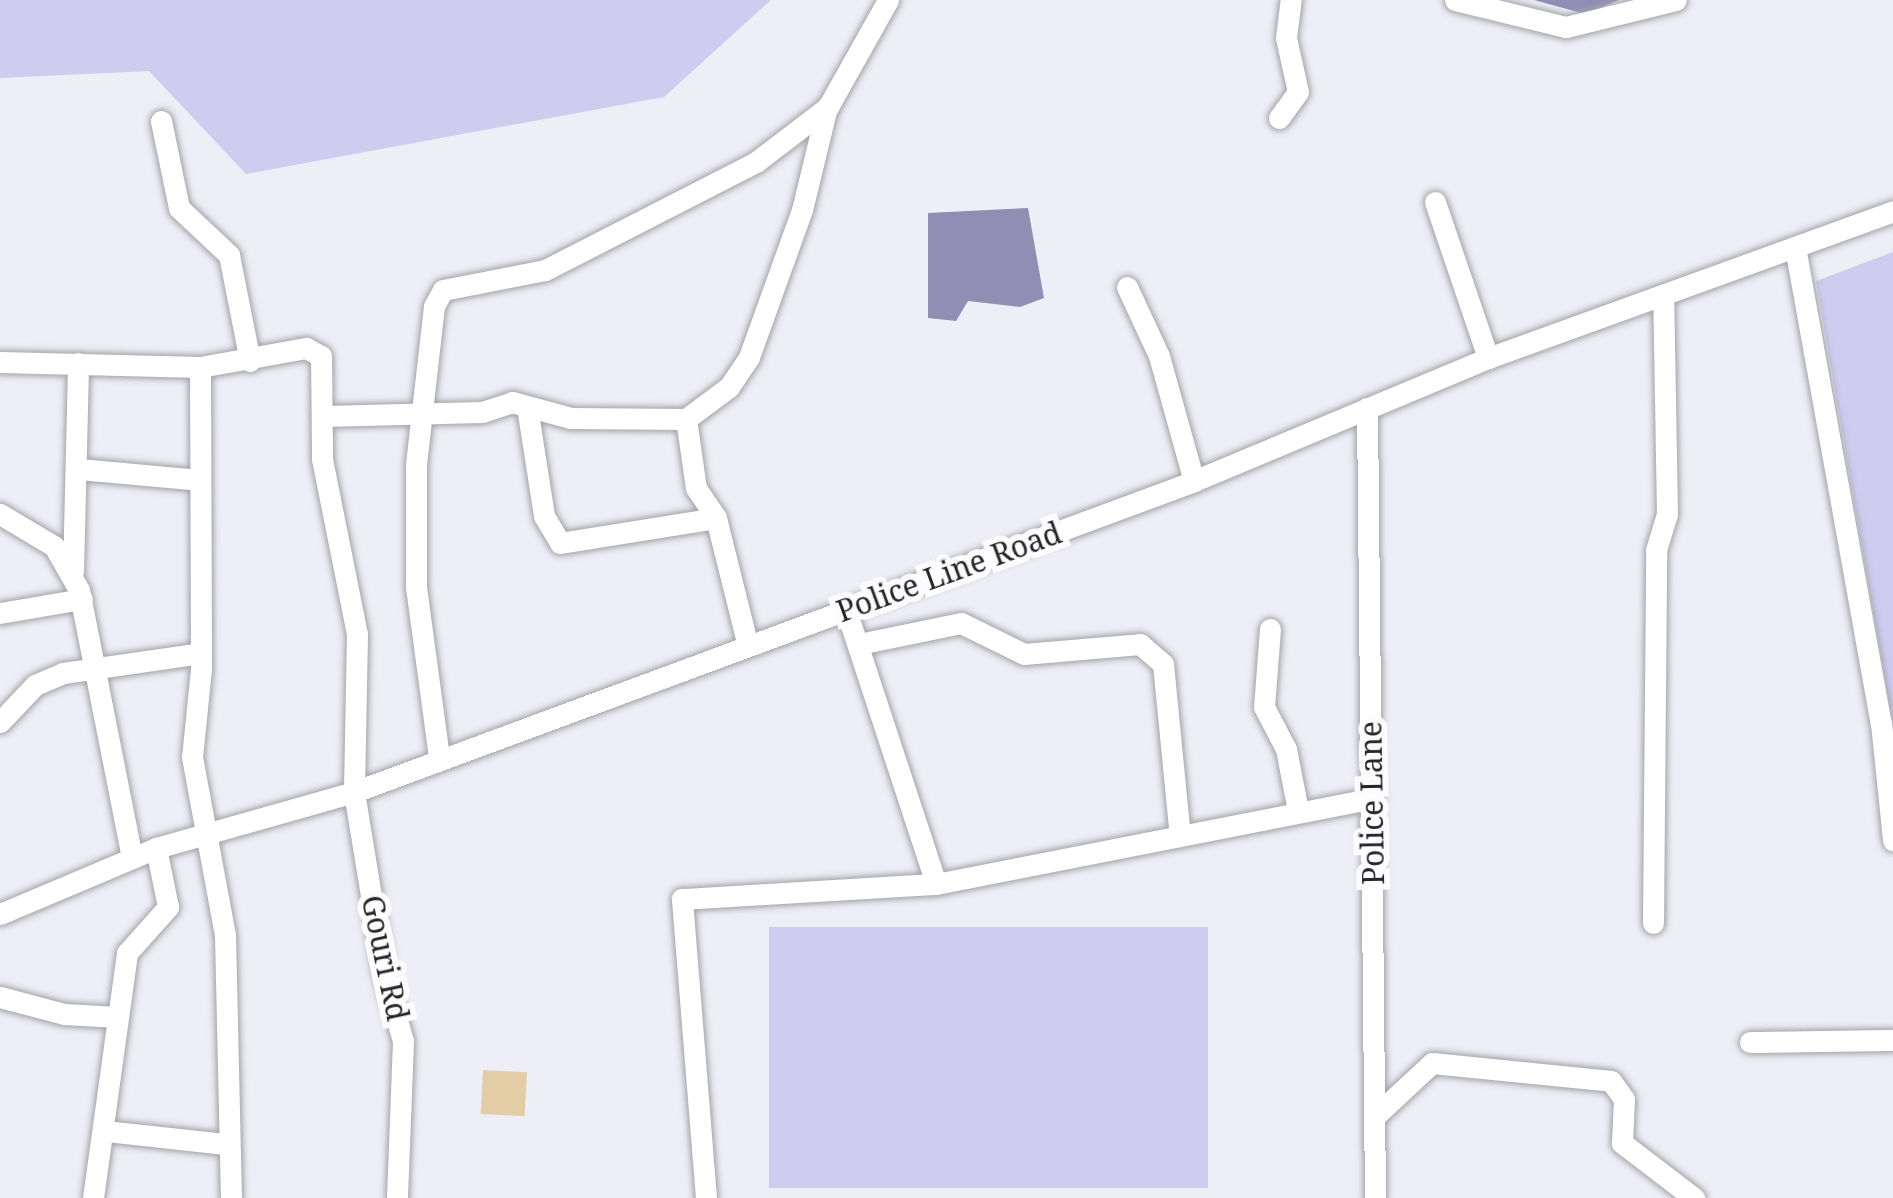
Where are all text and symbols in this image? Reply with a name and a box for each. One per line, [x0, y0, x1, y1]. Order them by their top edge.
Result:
street label: Police Line Road [832, 515, 1066, 629]
street label: Police Lane [1353, 721, 1391, 885]
street label: Gouri Rd [354, 892, 416, 1024]

